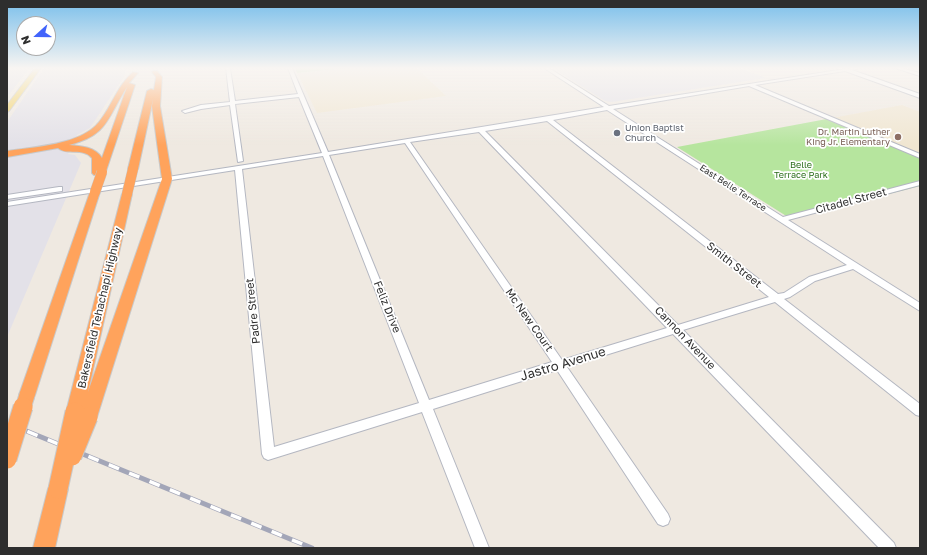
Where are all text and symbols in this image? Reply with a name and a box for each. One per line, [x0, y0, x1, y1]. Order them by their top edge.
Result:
north arrow [16, 16, 56, 56]
text: N [18, 34, 33, 46]
place label: Union Baptist Church [625, 123, 684, 144]
place label: Dr. Martin Luther King Jr. Elementary [806, 127, 890, 148]
marker: Union Baptist Church [612, 128, 622, 138]
marker: Dr. Martin Luther King Jr. Elementary [893, 132, 903, 142]
park label: Belle Terrace Park [774, 160, 828, 181]
street label: East Belle Terrace [698, 162, 768, 214]
street label: Citadel Street [814, 185, 888, 217]
street label: Bakersfield Tehachapi Highway [75, 226, 125, 390]
street label: Smith Street [704, 239, 764, 291]
street label: Padre Street [243, 278, 263, 344]
street label: Feliz Drive [371, 279, 403, 335]
street label: Mc New Court [502, 286, 556, 354]
street label: Cannon Avenue [652, 304, 718, 372]
street label: Jastro Avenue [518, 344, 608, 384]

